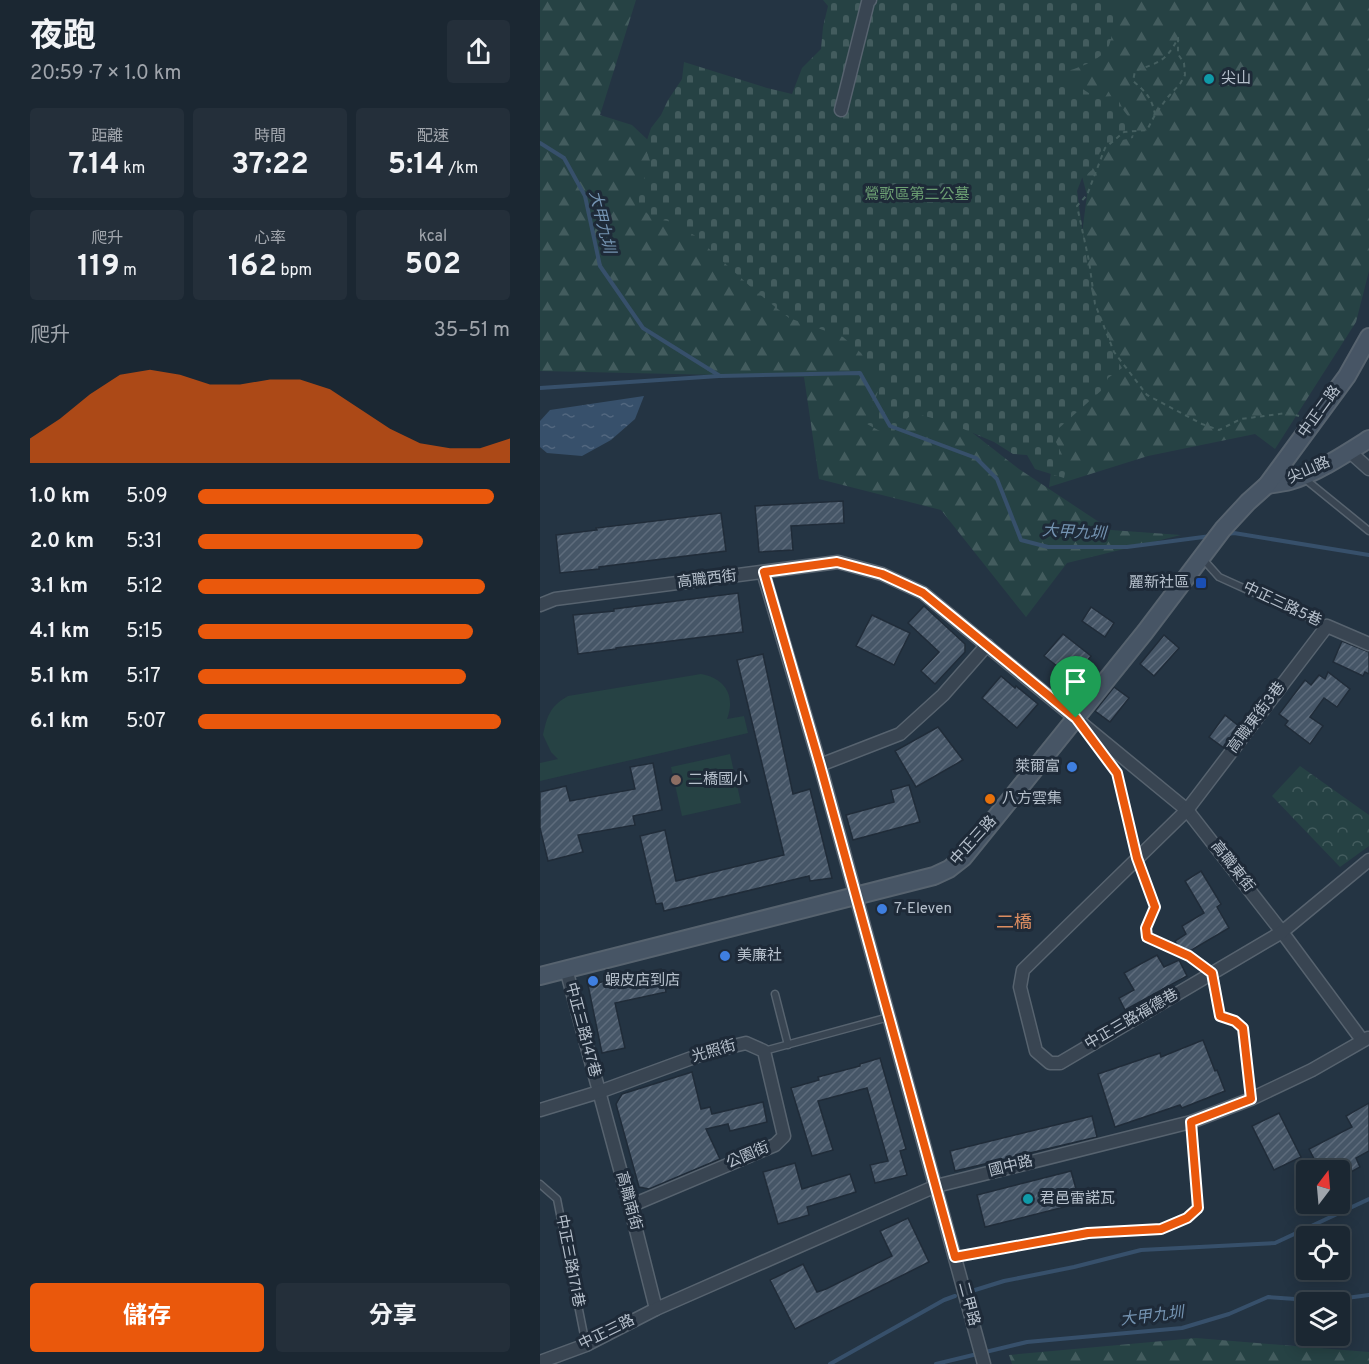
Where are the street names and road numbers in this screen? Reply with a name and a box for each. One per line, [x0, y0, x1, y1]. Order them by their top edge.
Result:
street label: 中正二路 [1295, 382, 1345, 442]
street label: 尖山路 [1285, 453, 1333, 489]
street label: 高職西街 [676, 567, 738, 593]
street label: 中正三路5巷 [1240, 579, 1324, 631]
street label: 高職東街3巷 [1224, 679, 1290, 757]
street label: 中正三路 [947, 812, 1001, 870]
street label: 高職東街 [1206, 838, 1258, 896]
street label: 中正三路147巷 [560, 981, 604, 1079]
street label: 中正三路福德巷 [1081, 985, 1182, 1054]
street label: 光照街 [690, 1037, 738, 1067]
street label: 公園街 [724, 1138, 772, 1174]
street label: 國中路 [987, 1152, 1035, 1182]
street label: 高職南街 [611, 1170, 645, 1232]
street label: 中正三路171巷 [551, 1213, 587, 1309]
street label: 二甲路 [953, 1280, 983, 1328]
street label: 中正三路 [576, 1311, 638, 1355]

